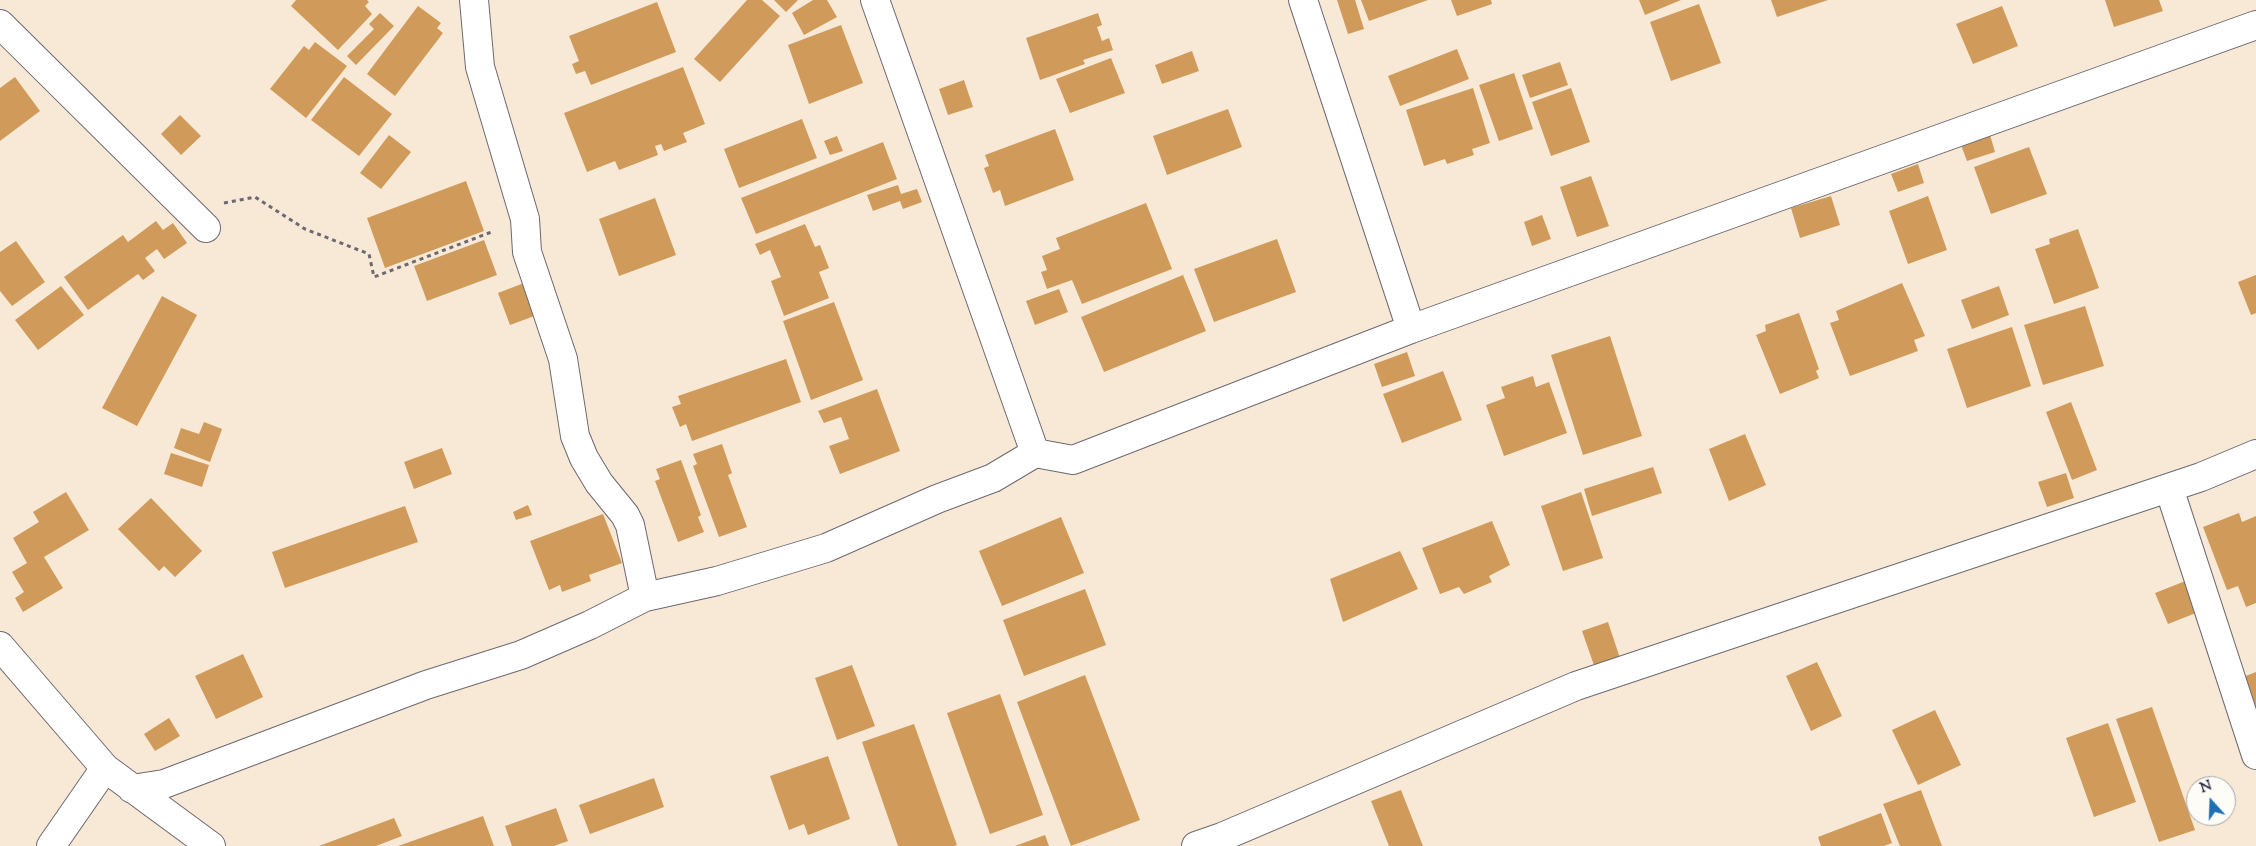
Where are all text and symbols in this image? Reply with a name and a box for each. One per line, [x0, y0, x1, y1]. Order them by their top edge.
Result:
north arrow [2186, 776, 2236, 826]
text: N [2198, 777, 2215, 799]

